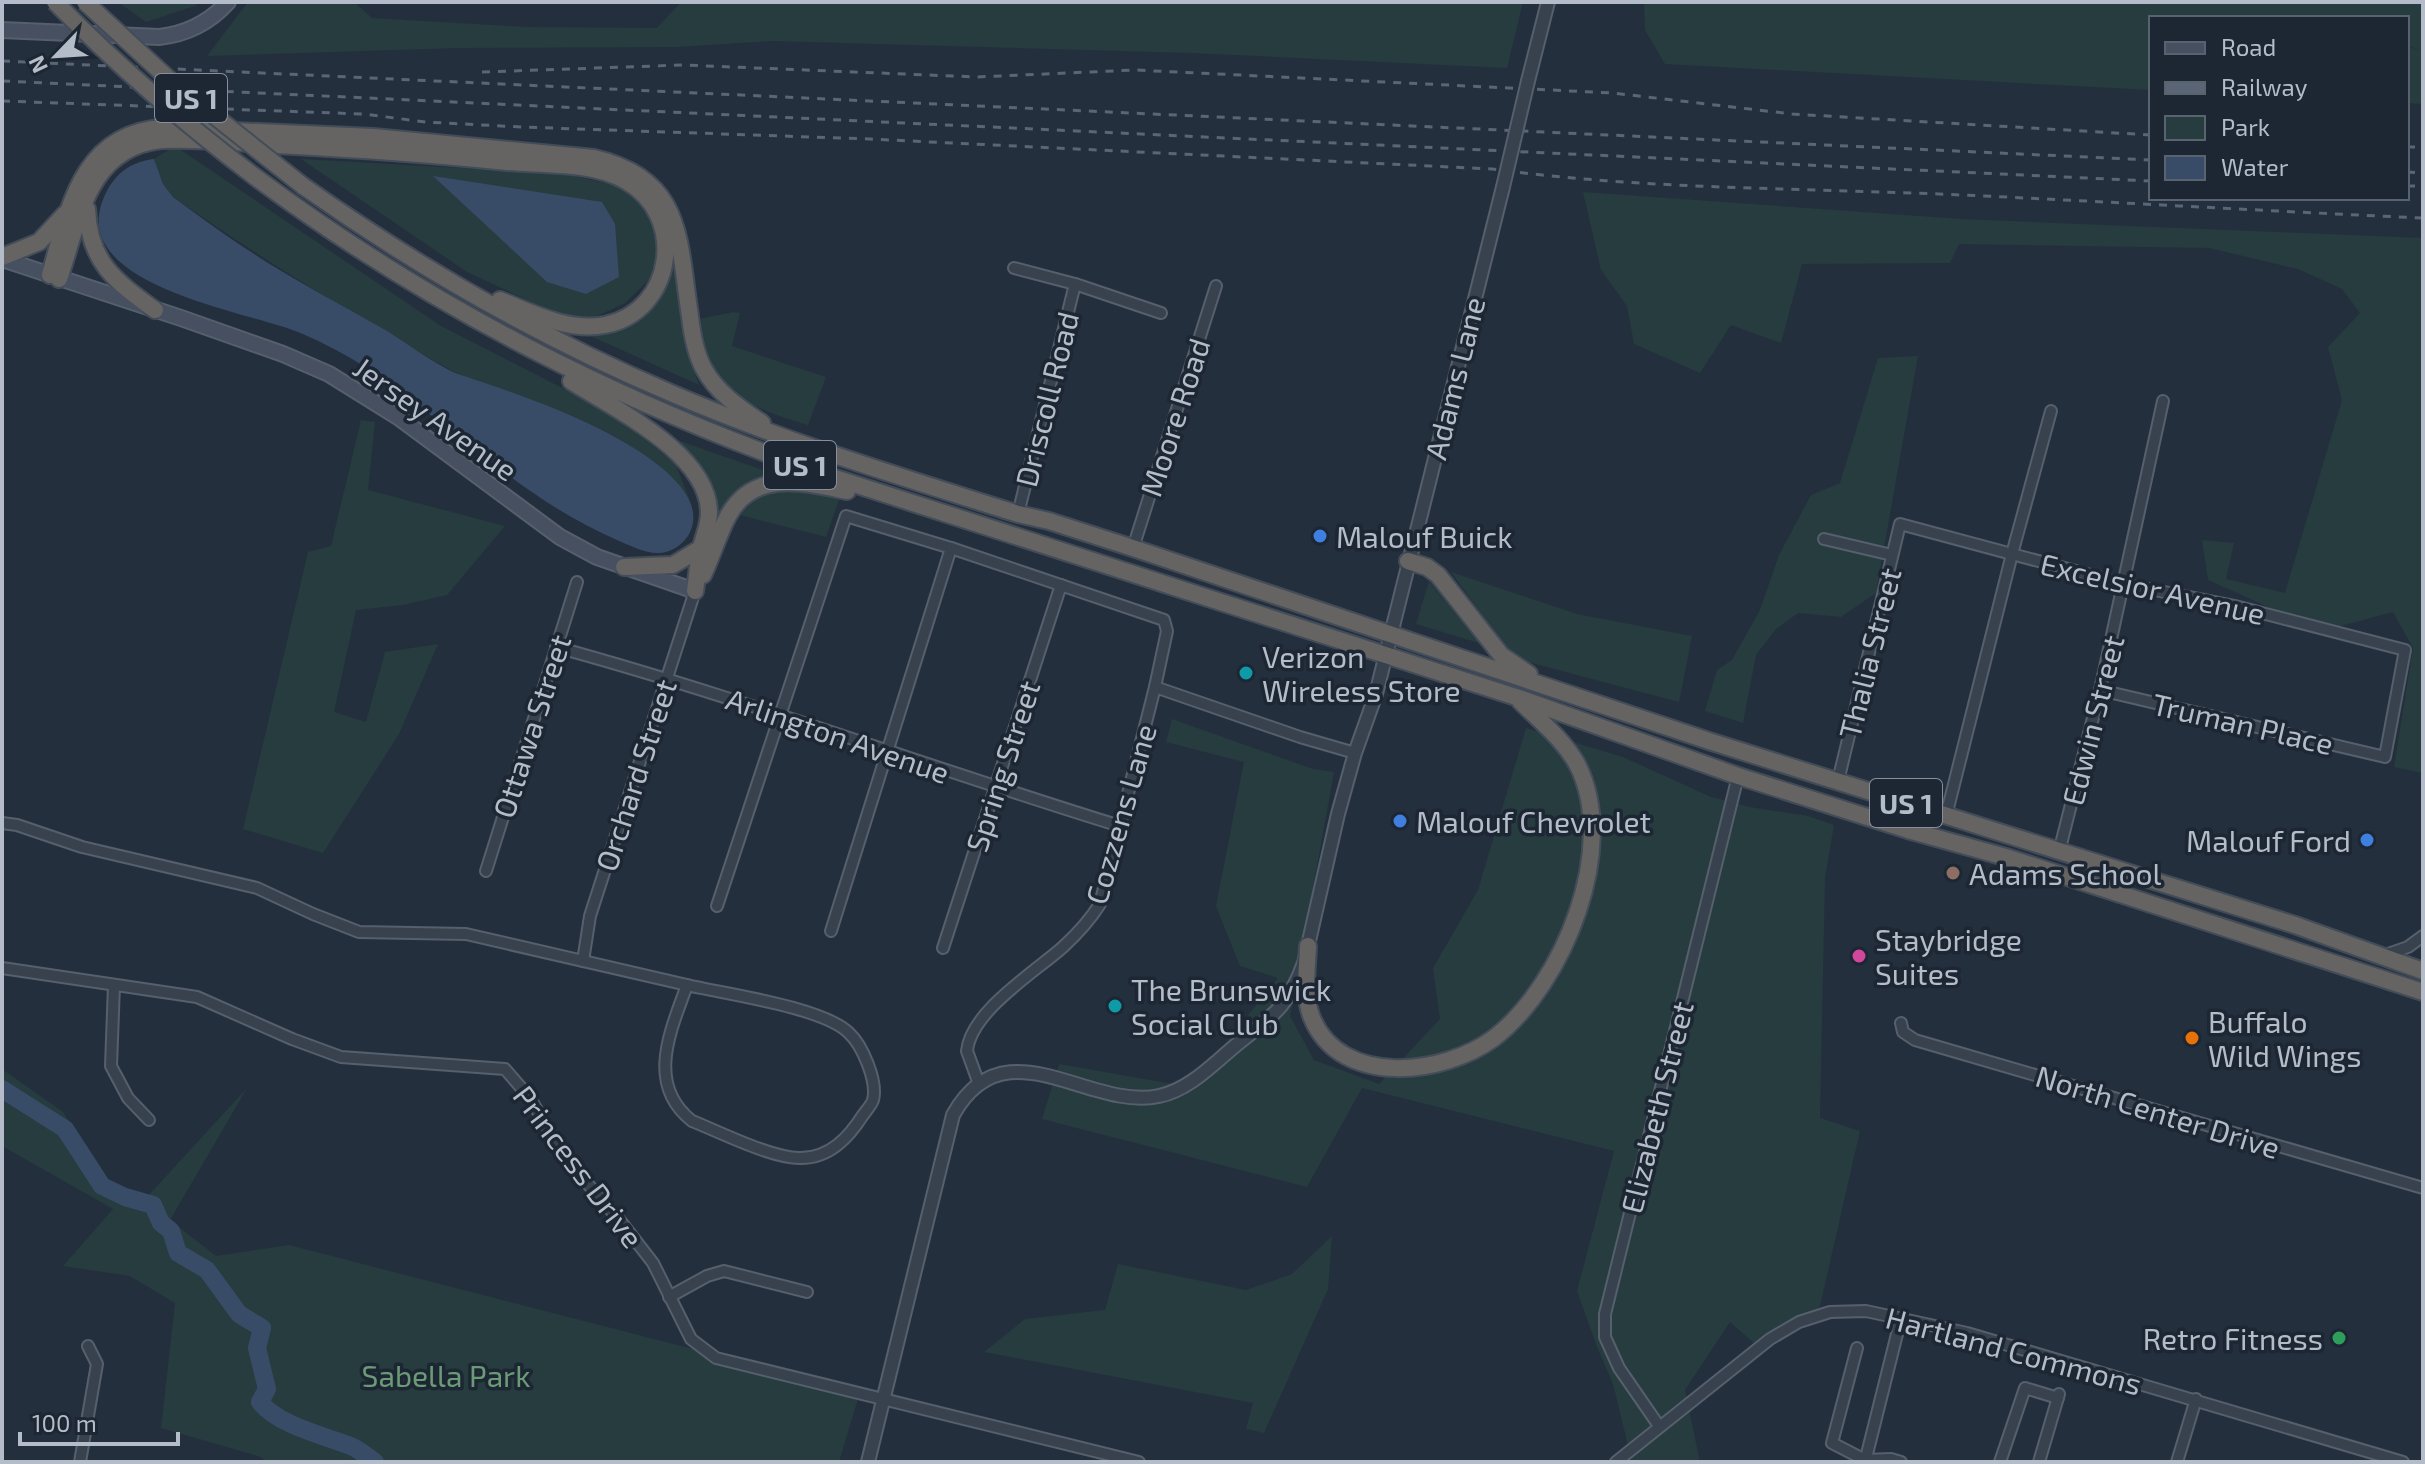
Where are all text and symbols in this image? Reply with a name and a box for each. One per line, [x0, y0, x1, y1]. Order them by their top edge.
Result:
north arrow [16, 16, 96, 96]
legend [2149, 16, 2409, 200]
text: Road [2221, 32, 2276, 61]
text: N [22, 52, 52, 78]
text: Railway [2221, 72, 2308, 101]
road number: US 1 [155, 74, 227, 122]
text: Park [2221, 112, 2270, 141]
text: Water [2221, 152, 2289, 181]
street label: Adams Lane [1416, 293, 1492, 463]
street label: Driscoll Road [1007, 308, 1085, 490]
street label: Moore Road [1132, 333, 1216, 501]
street label: Jersey Avenue [347, 348, 525, 488]
road number: US 1 [764, 441, 836, 489]
place label: Malouf Buick [1336, 518, 1512, 554]
marker: Malouf Buick [1311, 527, 1329, 545]
street label: Excelsior Avenue [2037, 545, 2269, 631]
street label: Thalia Street [1830, 564, 1908, 742]
street label: Ottawa Street [484, 630, 578, 822]
street label: Edwin Street [2054, 631, 2130, 809]
place label: Verizon Wireless Store [1262, 638, 1461, 708]
marker: Verizon Wireless Store [1237, 664, 1255, 682]
street label: Orchard Street [587, 675, 683, 875]
street label: Spring Street [957, 676, 1047, 856]
street label: Arlington Avenue [722, 680, 954, 790]
street label: Truman Place [2149, 685, 2337, 761]
street label: Cozzens Lane [1077, 720, 1163, 908]
road number: US 1 [1870, 779, 1942, 827]
place label: Malouf Chevrolet [1416, 803, 1651, 839]
marker: Malouf Chevrolet [1391, 812, 1409, 830]
place label: Malouf Ford [2186, 822, 2351, 858]
marker: Malouf Ford [2358, 831, 2376, 849]
place label: Adams School [1969, 855, 2162, 891]
marker: Adams School [1944, 864, 1962, 882]
place label: Staybridge Suites [1875, 921, 2022, 991]
marker: Staybridge Suites [1850, 947, 1868, 965]
place label: The Brunswick Social Club [1131, 971, 1331, 1041]
marker: The Brunswick Social Club [1106, 997, 1124, 1015]
street label: Elizabeth Street [1612, 997, 1700, 1217]
place label: Buffalo Wild Wings [2208, 1003, 2362, 1073]
marker: Buffalo Wild Wings [2183, 1029, 2201, 1047]
street label: North Center Drive [2032, 1057, 2284, 1165]
street label: Princess Drive [506, 1078, 652, 1254]
street label: Hartland Commons [1882, 1299, 2146, 1401]
place label: Retro Fitness [2143, 1320, 2323, 1356]
marker: Retro Fitness [2330, 1329, 2348, 1347]
park label: Sabella Park [362, 1357, 530, 1393]
scale bar [20, 1396, 178, 1446]
text: 100 m [32, 1408, 97, 1437]

